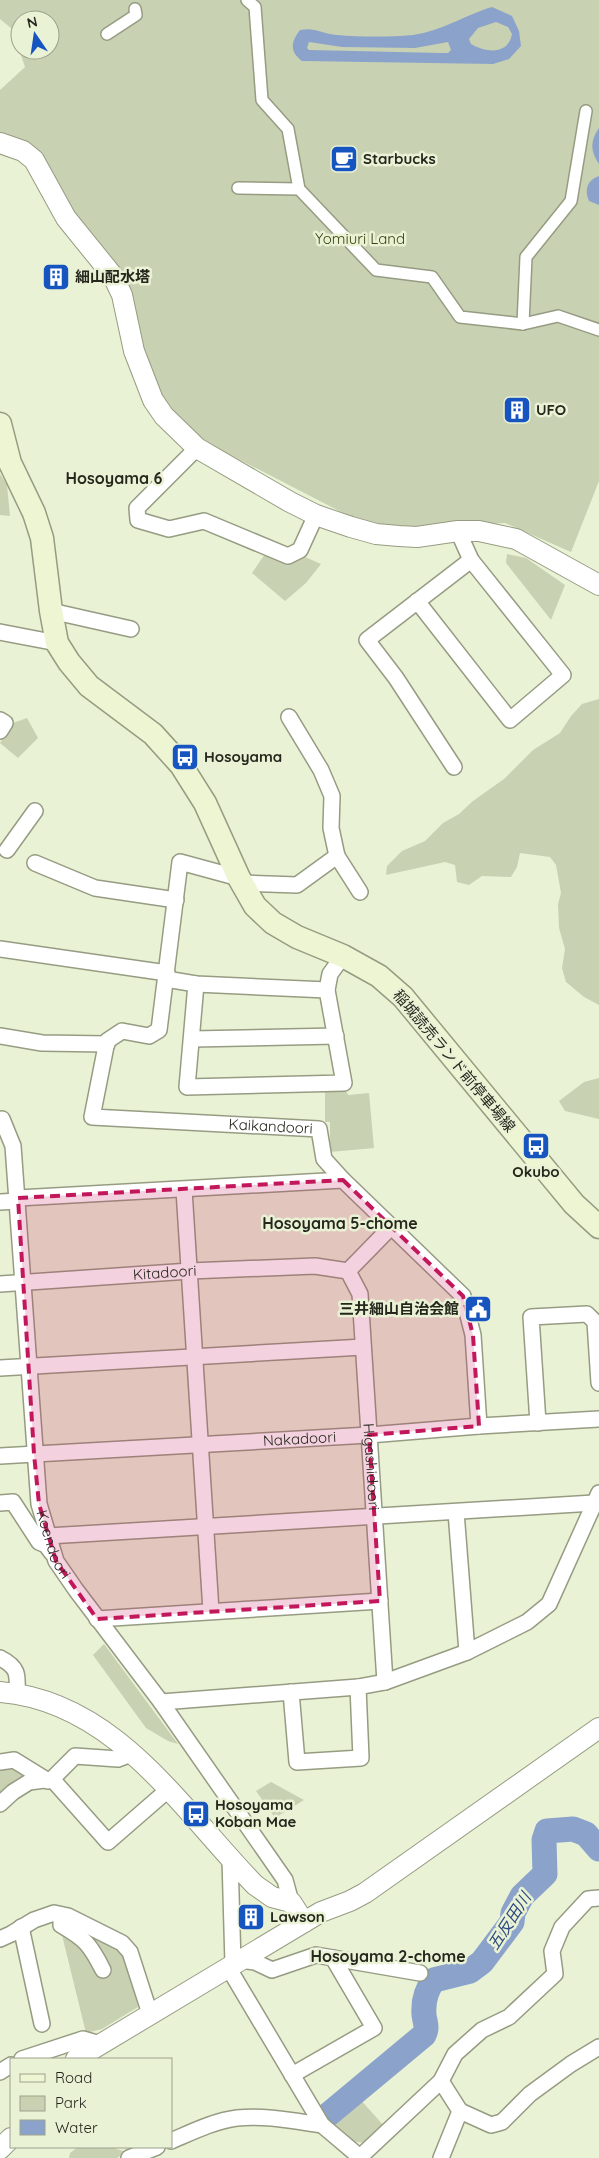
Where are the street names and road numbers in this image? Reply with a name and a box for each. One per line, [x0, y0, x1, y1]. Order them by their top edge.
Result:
street label: 稲城読売ランド前停車場線 [389, 986, 520, 1136]
street label: Kaikandoori [228, 1114, 313, 1138]
street label: Kitadoori [132, 1261, 197, 1284]
street label: Higashidoori [359, 1423, 384, 1511]
street label: Nakadoori [262, 1427, 337, 1450]
street label: Koendoori [32, 1508, 75, 1582]

